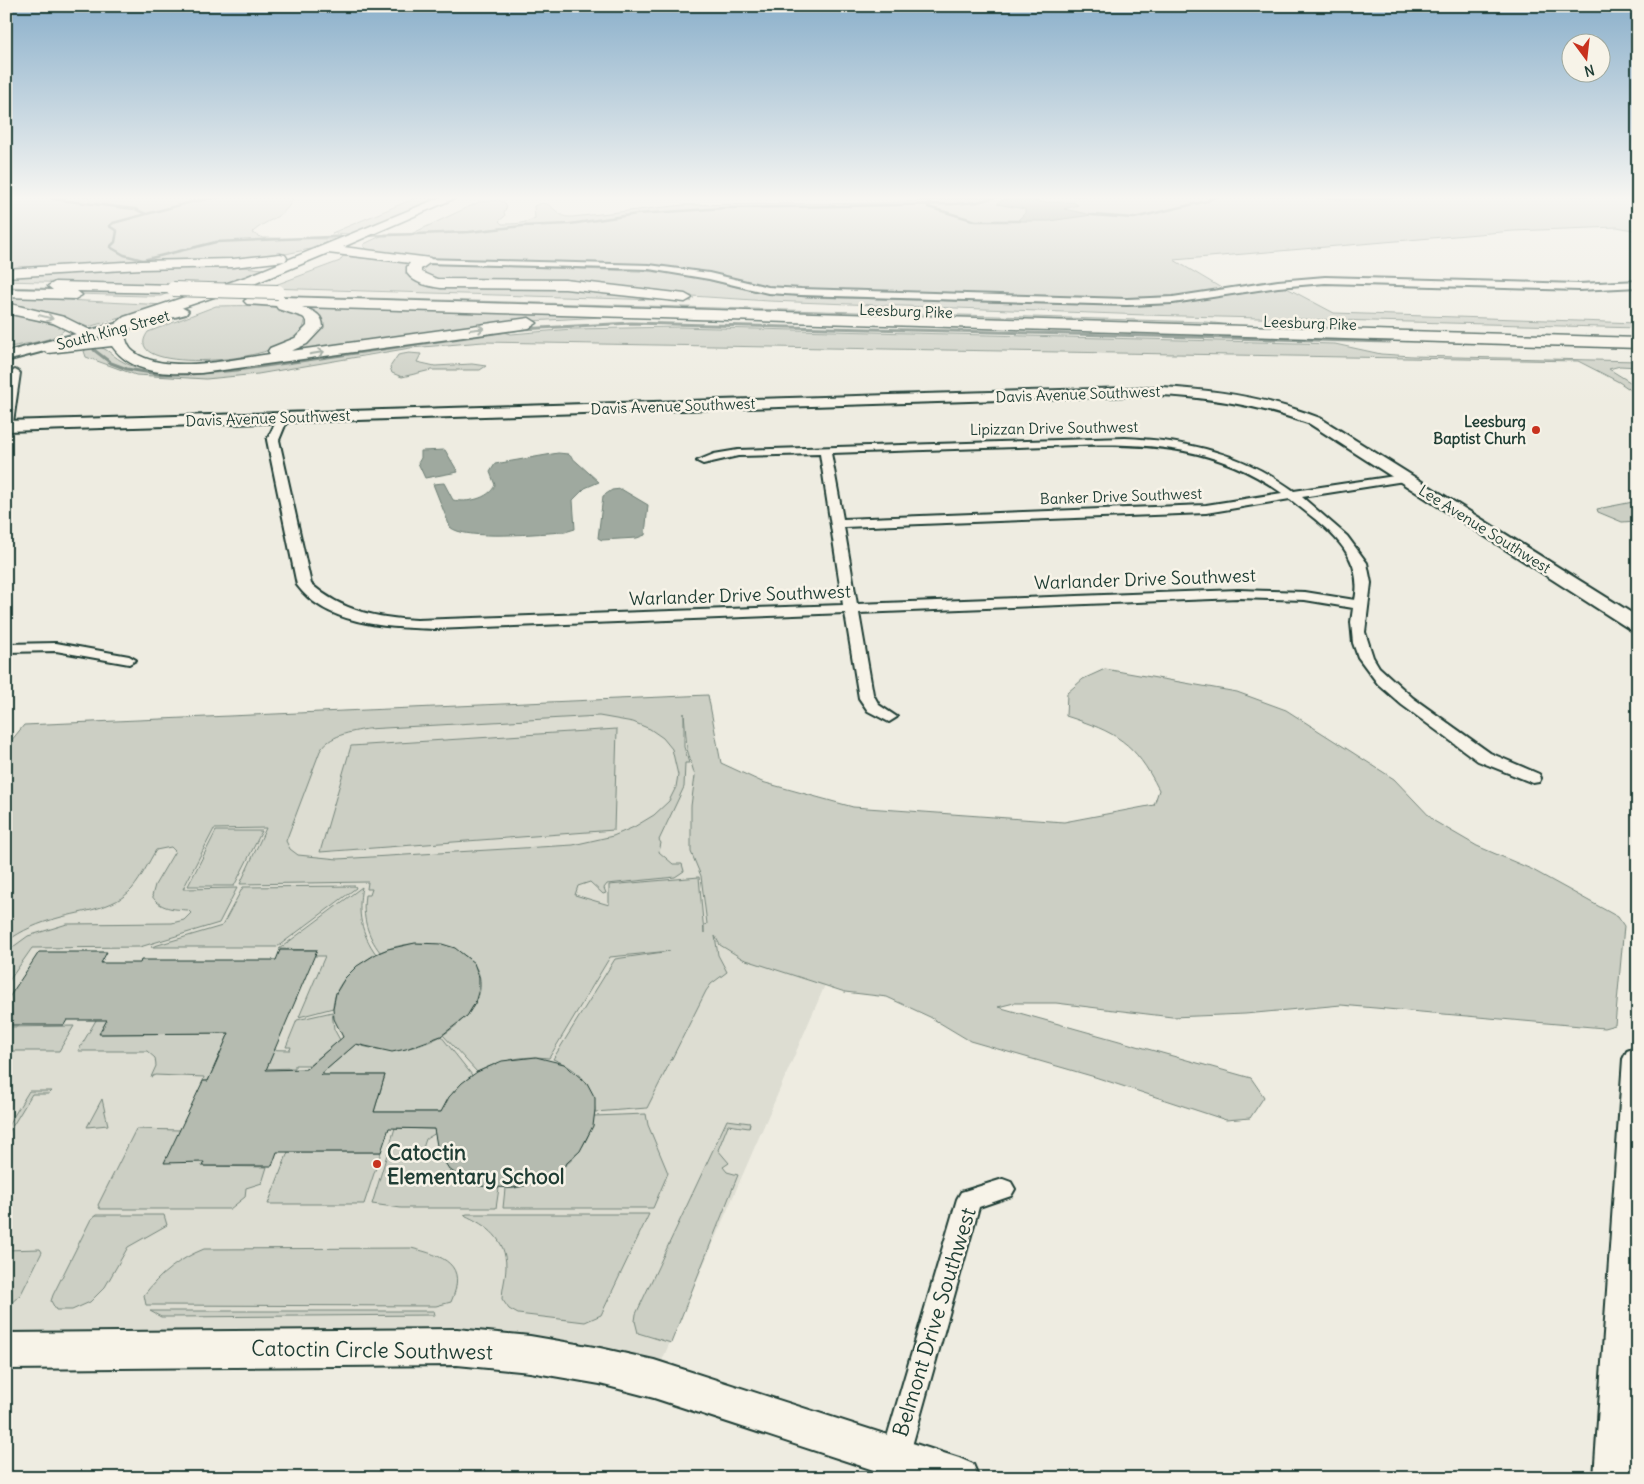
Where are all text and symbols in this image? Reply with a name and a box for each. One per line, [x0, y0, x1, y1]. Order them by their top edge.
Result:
north arrow [1562, 32, 1612, 82]
text: N [1582, 61, 1596, 81]
street label: Leesburg Pike [859, 300, 953, 322]
street label: South King Street [54, 306, 172, 354]
street label: Leesburg Pike [1263, 312, 1357, 334]
one-way arrow [38, 313, 54, 322]
one-way arrow [469, 324, 485, 334]
one-way arrow [308, 347, 324, 357]
street label: Davis Avenue Southwest [995, 382, 1161, 406]
street label: Davis Avenue Southwest [590, 394, 756, 418]
street label: Davis Avenue Southwest [185, 406, 351, 430]
place label: Leesburg Baptist Churh [1433, 412, 1526, 449]
street label: Lipizzan Drive Southwest [970, 417, 1138, 439]
marker: Leesburg Baptist Churh [1530, 424, 1542, 436]
street label: Lee Avenue Southwest [1415, 481, 1555, 577]
street label: Banker Drive Southwest [1040, 484, 1202, 508]
street label: Warlander Drive Southwest [1034, 564, 1256, 594]
street label: Warlander Drive Southwest [629, 580, 851, 610]
place label: Catoctin Elementary School [387, 1139, 564, 1190]
marker: Catoctin Elementary School [371, 1158, 383, 1170]
street label: Belmont Drive Southwest [886, 1204, 982, 1440]
street label: Catoctin Circle Southwest [251, 1334, 493, 1366]

